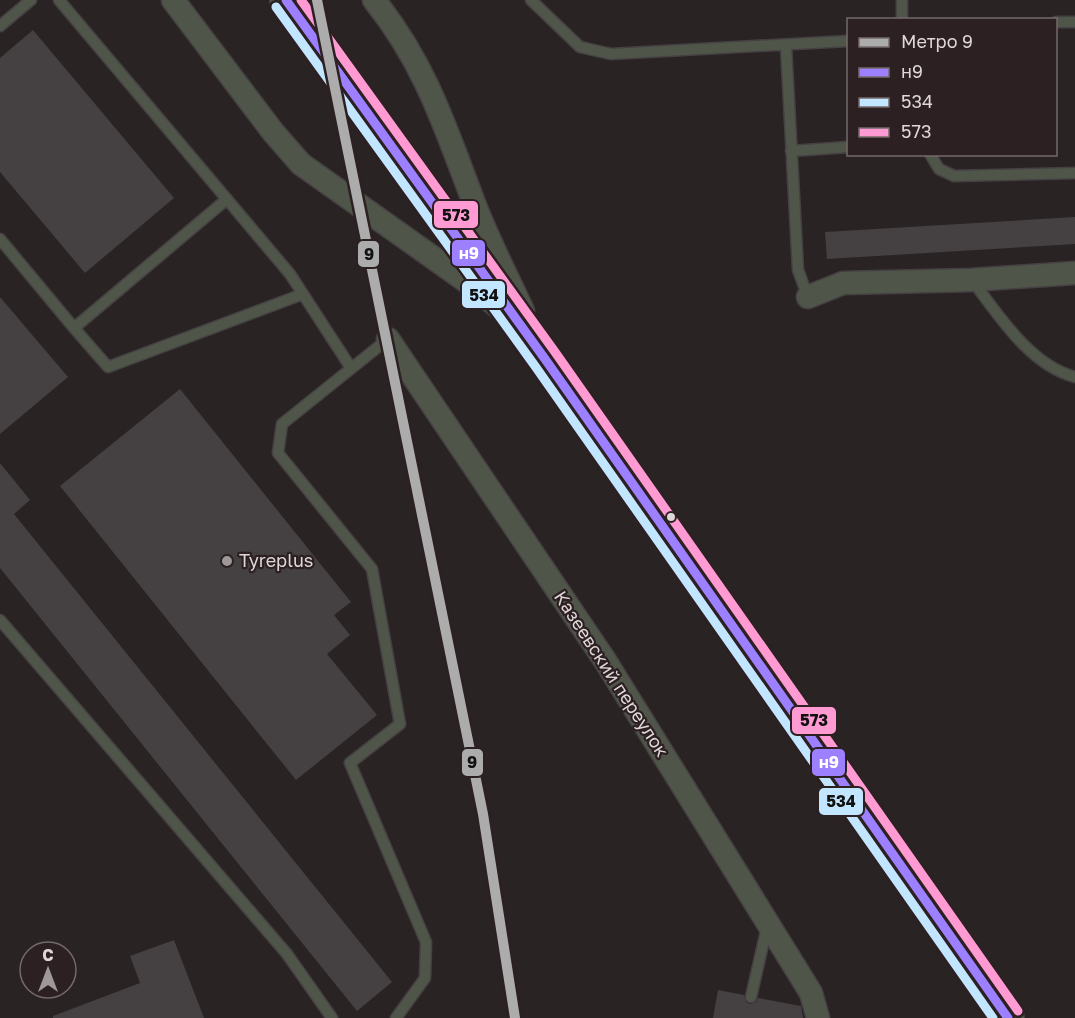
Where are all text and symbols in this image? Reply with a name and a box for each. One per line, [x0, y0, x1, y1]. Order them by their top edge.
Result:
legend [847, 18, 1057, 156]
text: Метро 9 [901, 30, 973, 52]
text: н9 [901, 60, 923, 82]
text: 534 [901, 90, 933, 112]
text: 573 [901, 120, 932, 142]
line badge: 573 [433, 200, 479, 229]
text: 573 [442, 205, 470, 225]
line badge: н9 [451, 239, 486, 267]
line badge: 9 [357, 240, 380, 268]
text: н9 [459, 243, 479, 263]
text: 9 [364, 244, 374, 264]
line badge: 534 [461, 280, 506, 309]
text: 534 [469, 285, 499, 305]
unlabelled marker [665, 511, 677, 523]
place label: Tyreplus [239, 549, 313, 571]
marker: Tyreplus [220, 554, 234, 568]
street label: Казеевский переулок [550, 586, 674, 761]
line badge: 573 [791, 706, 837, 735]
text: 573 [800, 710, 828, 730]
line badge: 9 [461, 748, 484, 777]
line badge: н9 [811, 748, 846, 777]
text: 9 [467, 752, 477, 772]
text: н9 [819, 752, 839, 772]
line badge: 534 [818, 787, 864, 816]
text: 534 [826, 791, 856, 811]
north arrow [18, 940, 78, 1000]
text: С [42, 945, 54, 965]

